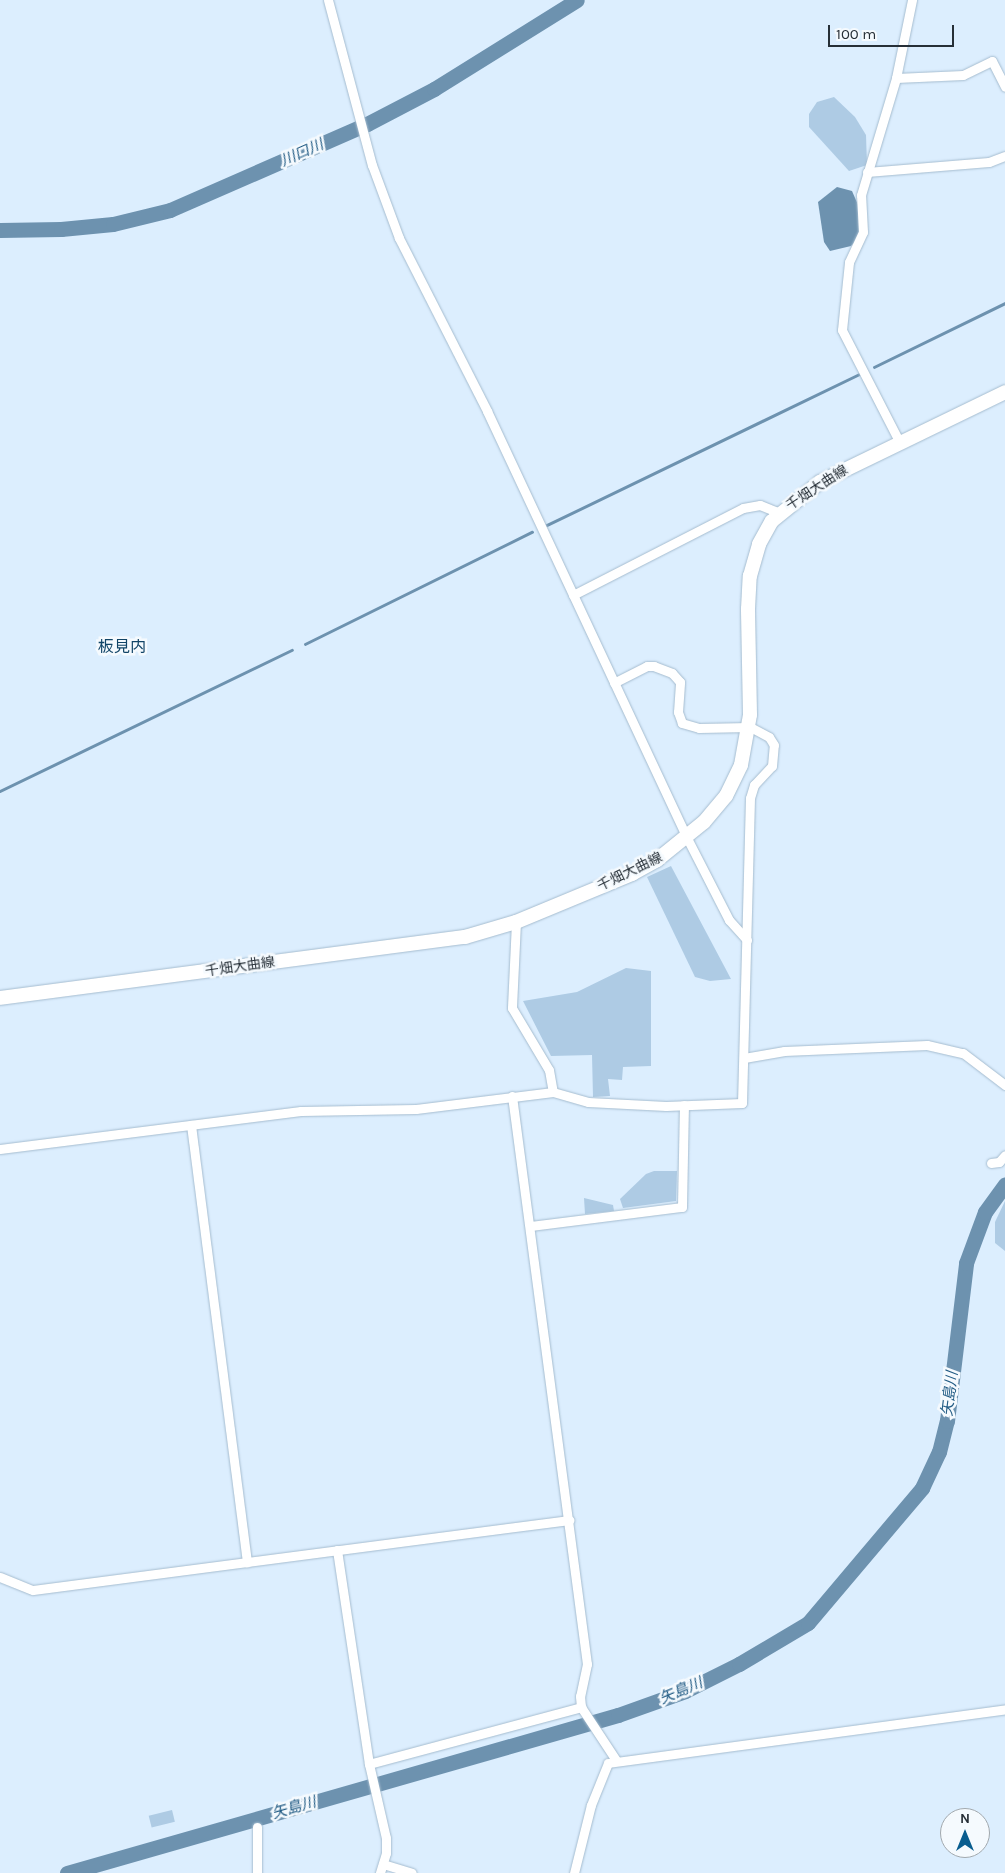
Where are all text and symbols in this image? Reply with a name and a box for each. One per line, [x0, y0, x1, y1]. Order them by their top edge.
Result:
scale bar [830, 15, 956, 47]
text: 100 m [836, 25, 876, 43]
water label: 川口川 [278, 136, 326, 170]
street label: 千畑大曲線 [783, 462, 851, 514]
district label: 板見内 [98, 637, 146, 657]
street label: 千畑大曲線 [595, 849, 665, 895]
street label: 千畑大曲線 [204, 954, 276, 980]
water label: 矢島川 [938, 1371, 962, 1417]
water label: 矢島川 [657, 1674, 705, 1708]
water label: 矢島川 [270, 1793, 318, 1823]
north arrow [940, 1808, 990, 1858]
text: N [960, 1810, 970, 1827]

